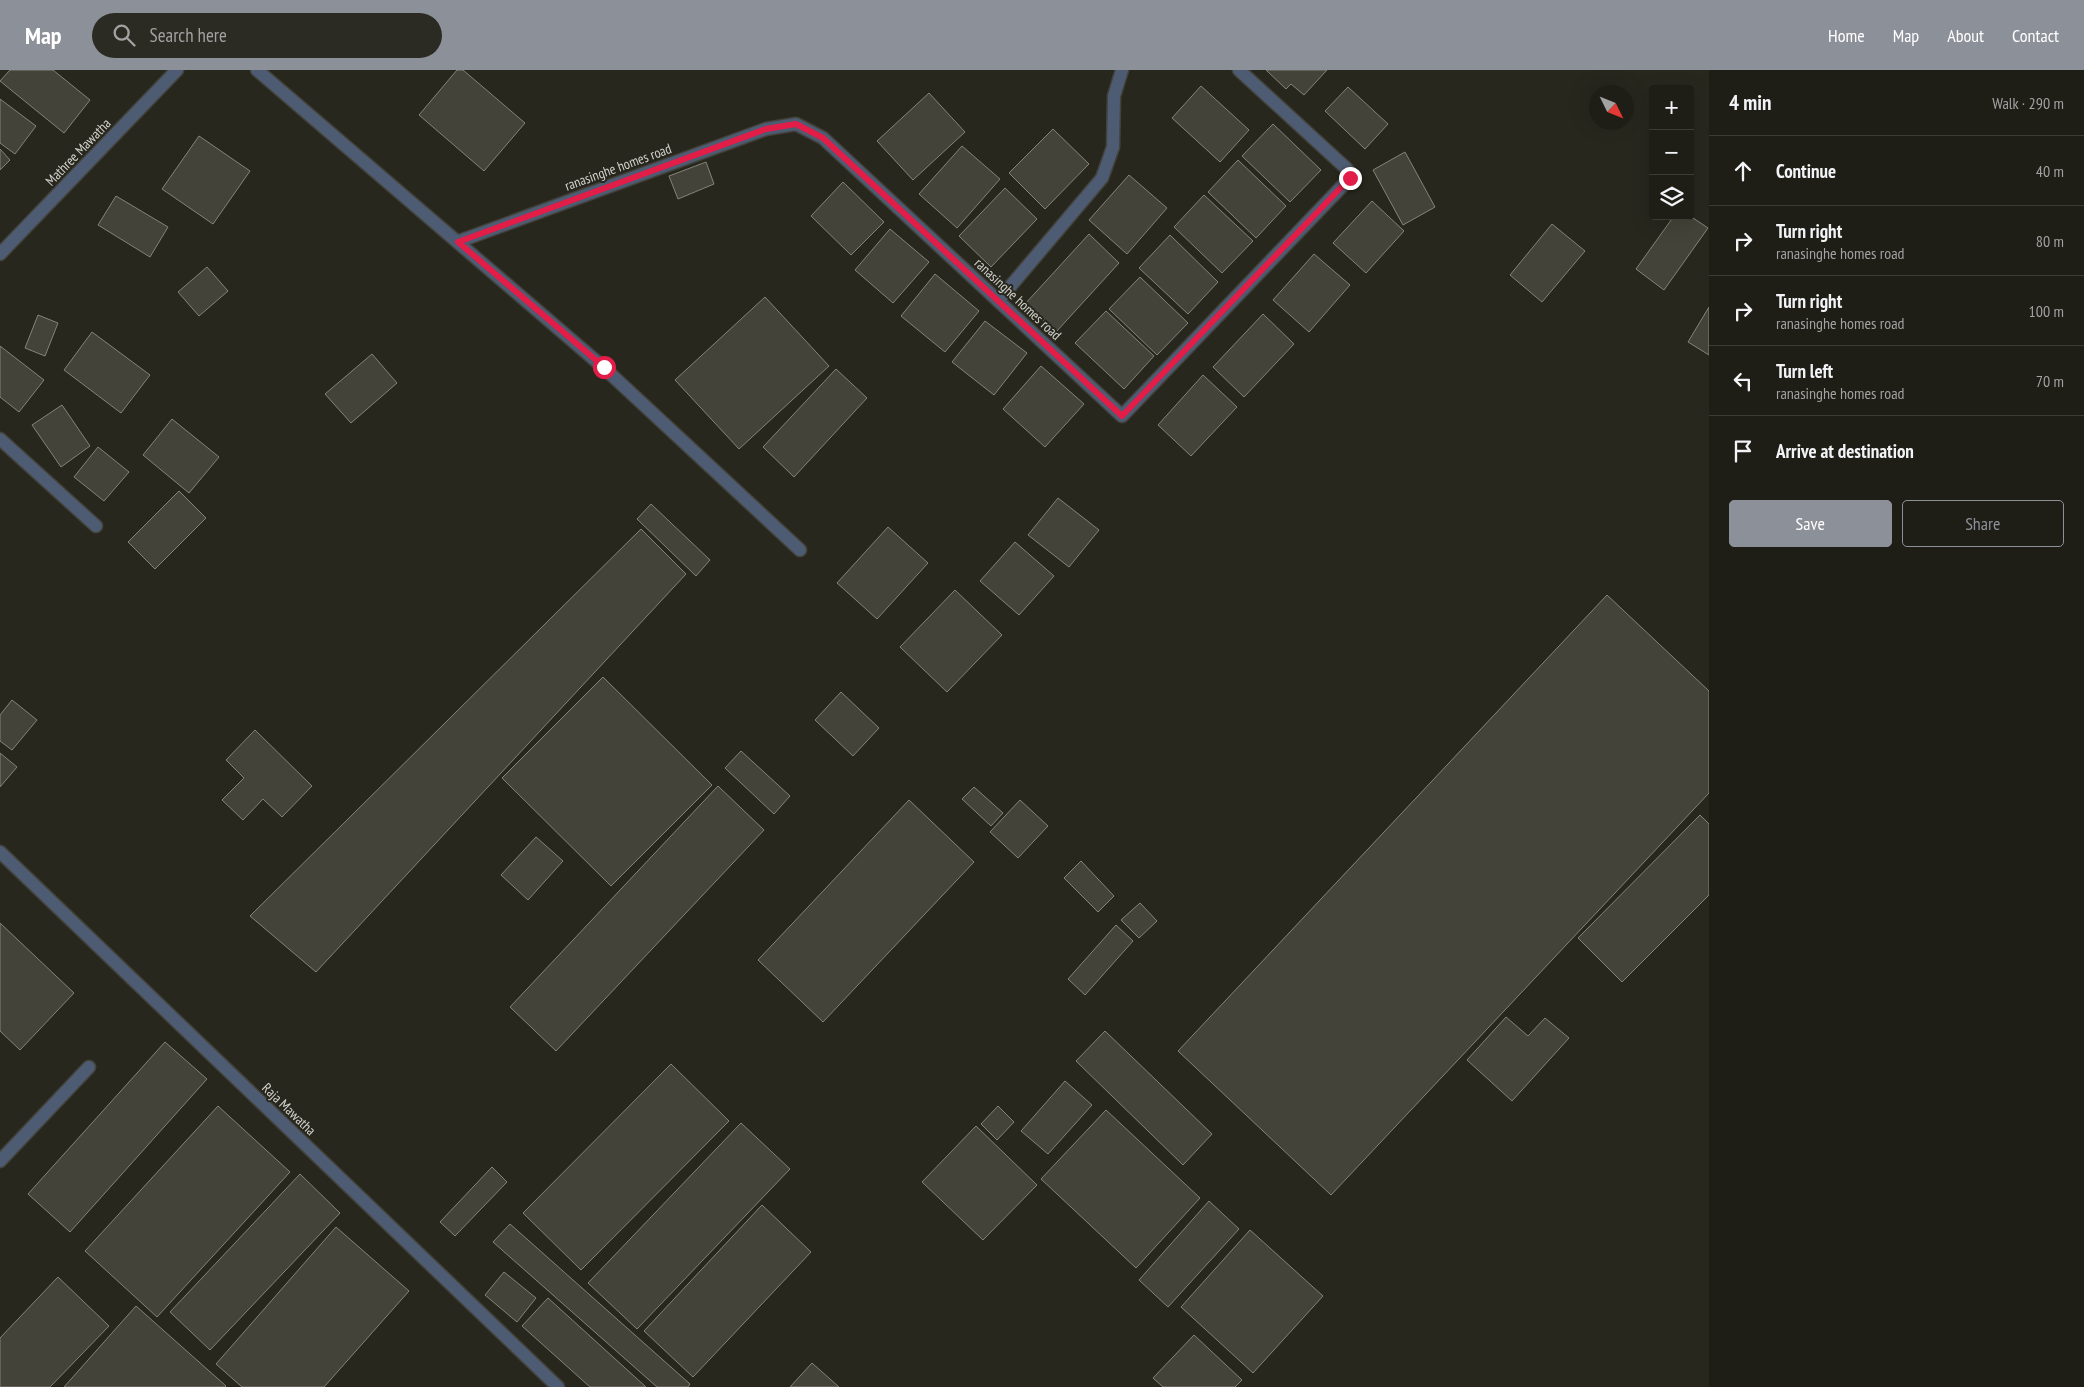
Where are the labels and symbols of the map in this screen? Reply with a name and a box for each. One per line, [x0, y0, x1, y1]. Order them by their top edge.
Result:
north arrow [1589, 85, 1634, 130]
street label: Mathree Mawatha [41, 115, 115, 189]
street label: ranasinghe homes road [562, 139, 674, 195]
route end [1339, 167, 1362, 190]
street label: ranasinghe homes road [971, 254, 1065, 344]
route start [593, 356, 616, 379]
street label: Raja Mawatha [258, 1079, 320, 1139]

